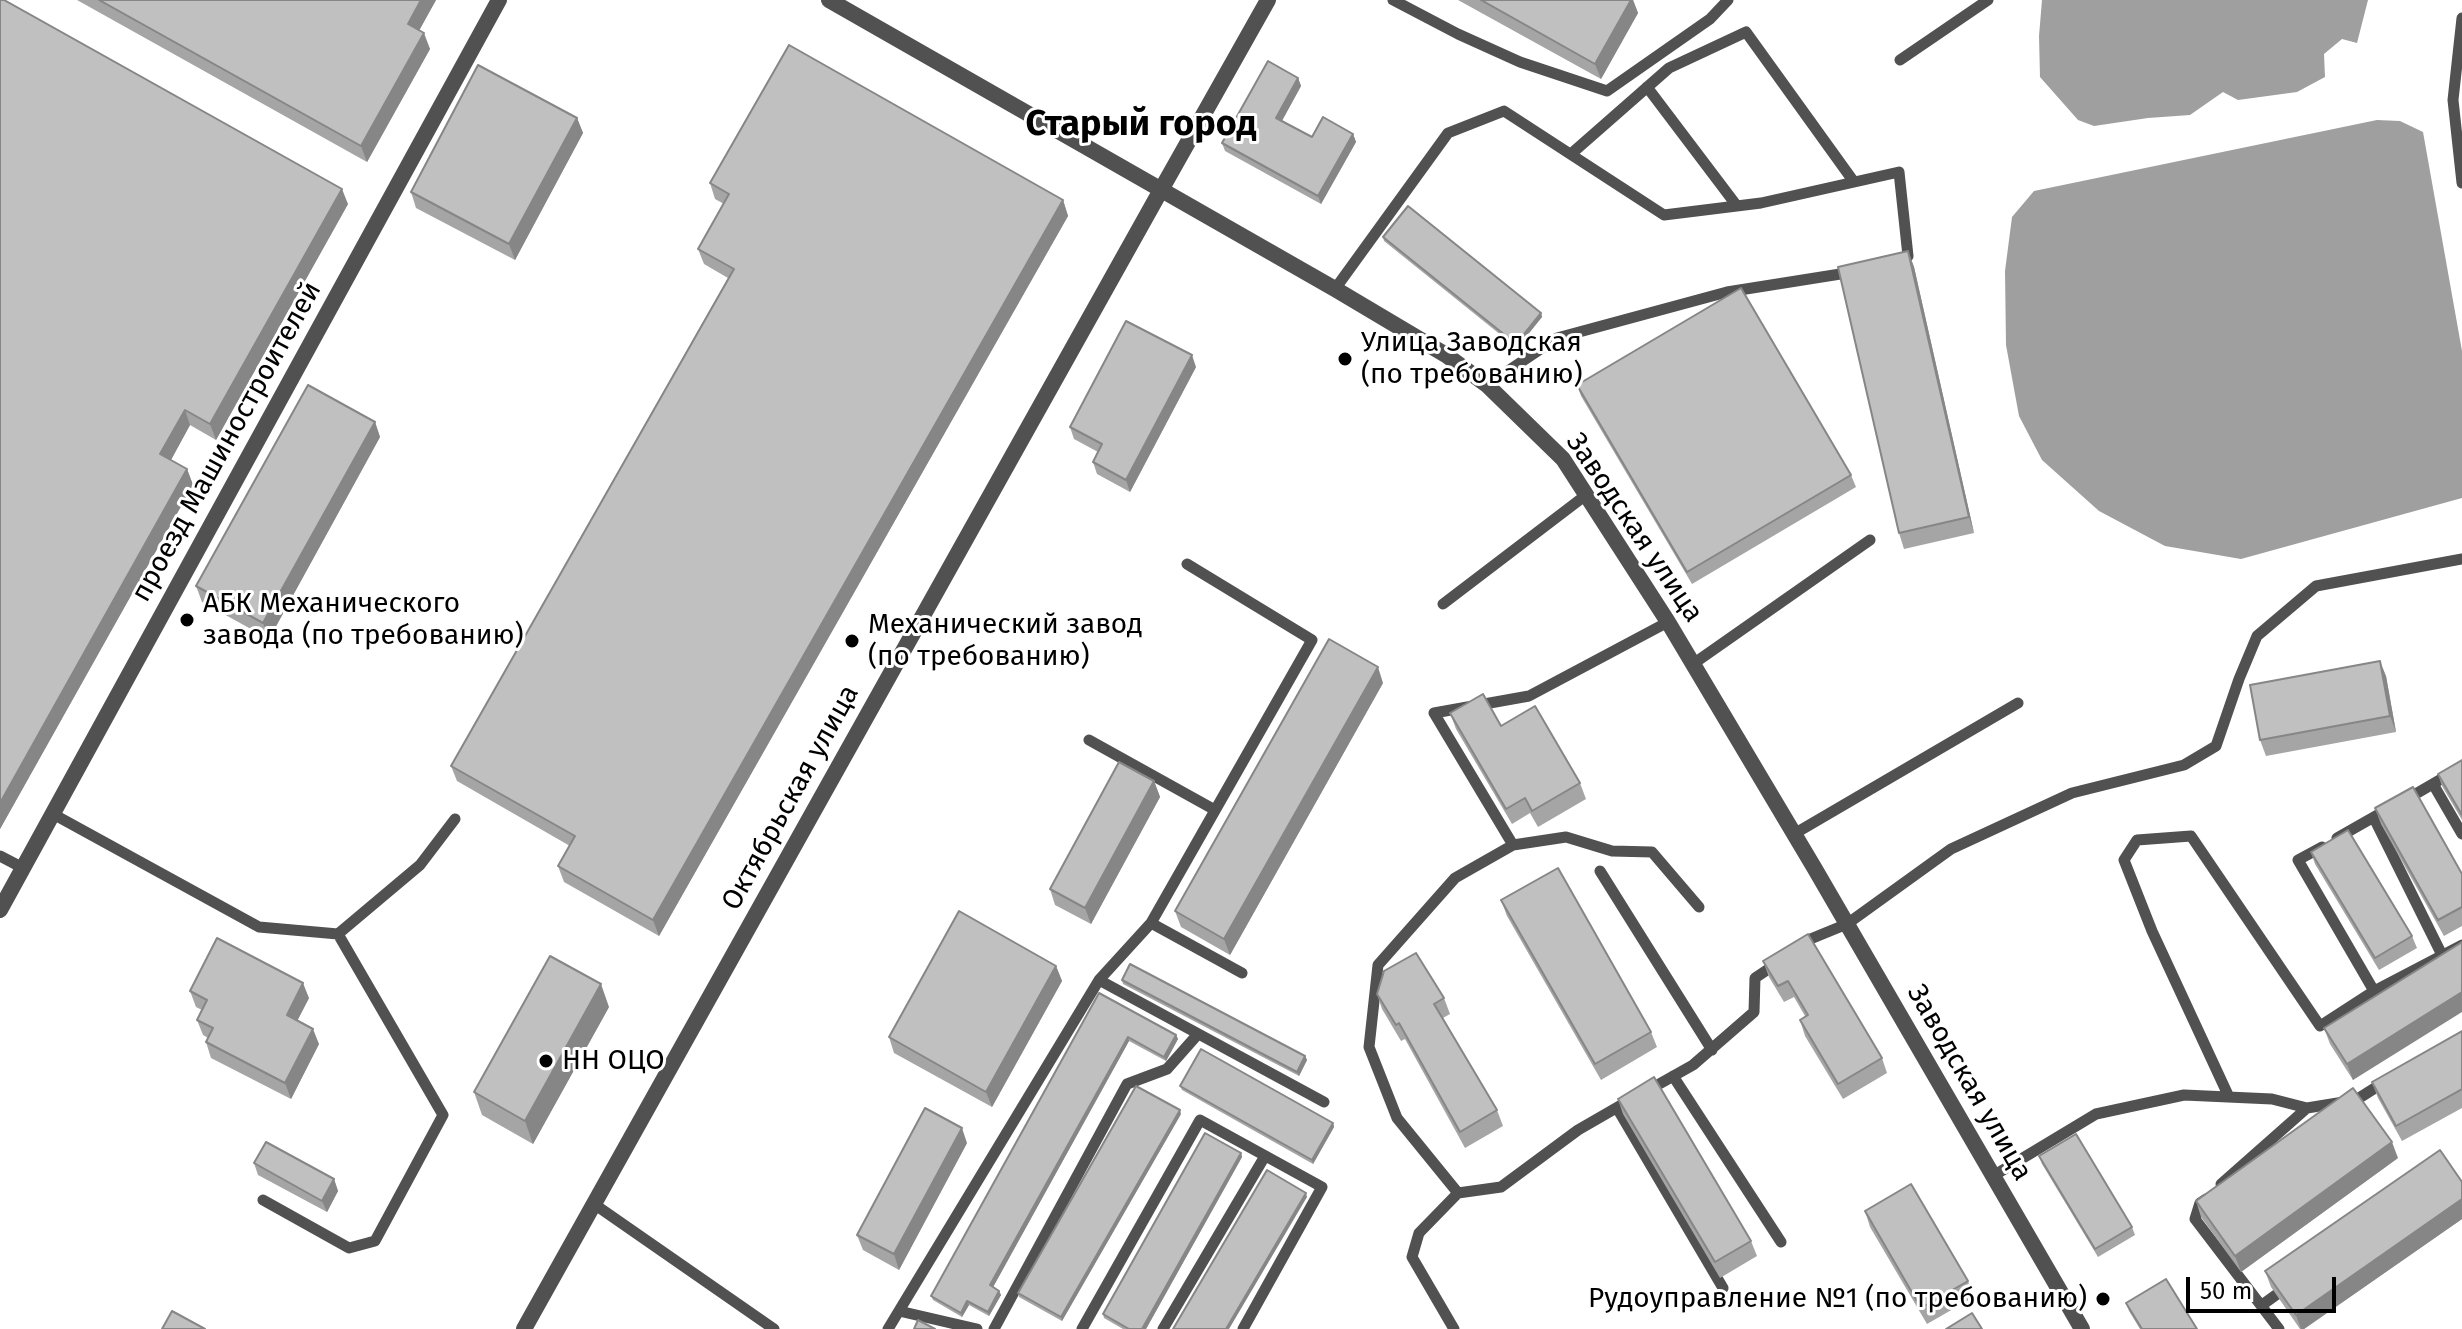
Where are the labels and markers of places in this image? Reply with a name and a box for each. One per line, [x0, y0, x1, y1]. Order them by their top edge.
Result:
place label: Улица Заводская (по требованию) [1361, 326, 1583, 392]
marker: Улица Заводская (по требованию) [1336, 350, 1354, 368]
place label: АБК Механического завода (по требованию) [203, 587, 524, 653]
place label: Механический завод (по требованию) [868, 608, 1143, 674]
marker: АБК Механического завода (по требованию) [178, 611, 196, 629]
marker: Механический завод (по требованию) [843, 632, 861, 650]
place label: НН ОЦО [562, 1044, 665, 1078]
marker: НН ОЦО [537, 1052, 555, 1070]
place label: Рудоуправление №1 (по требованию) [1588, 1282, 2087, 1316]
marker: Рудоуправление №1 (по требованию) [2094, 1290, 2112, 1308]

